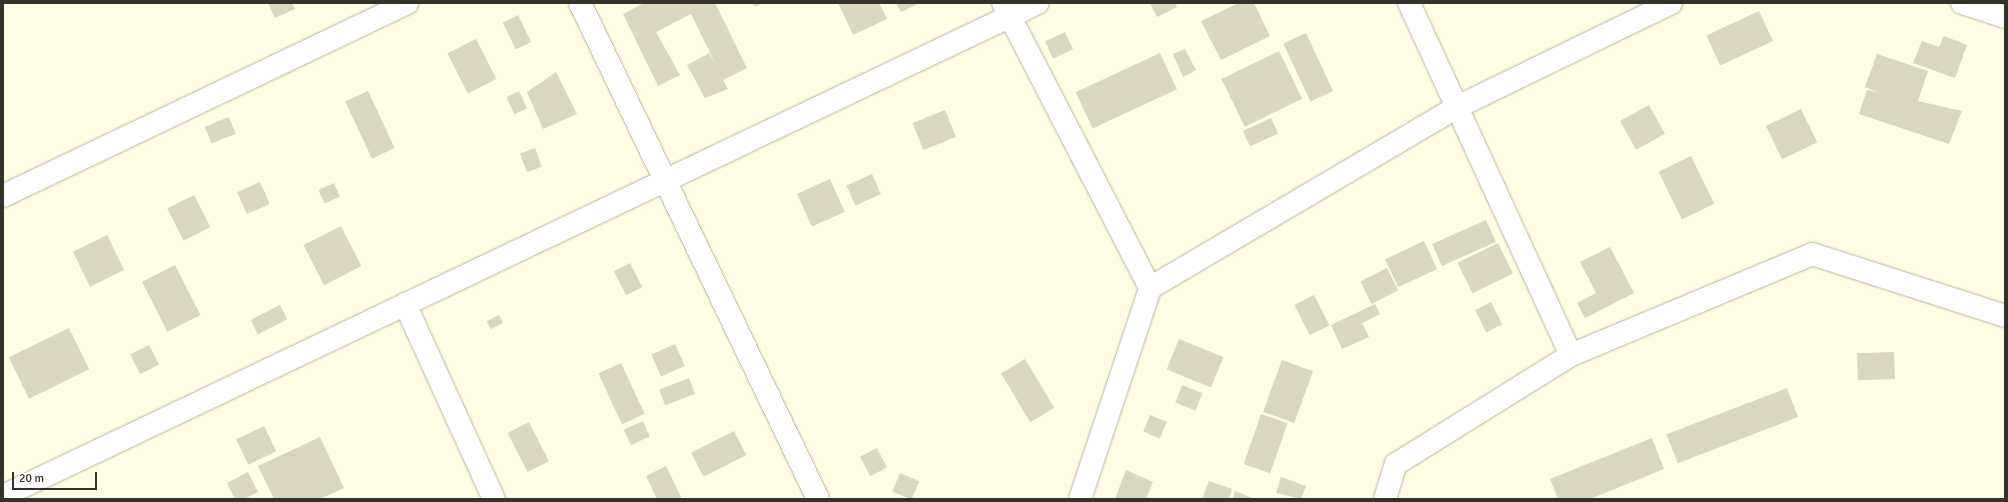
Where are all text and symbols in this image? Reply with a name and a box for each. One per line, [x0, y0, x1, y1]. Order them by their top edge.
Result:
scale bar [14, 464, 99, 490]
text: 20 m [19, 471, 44, 486]

